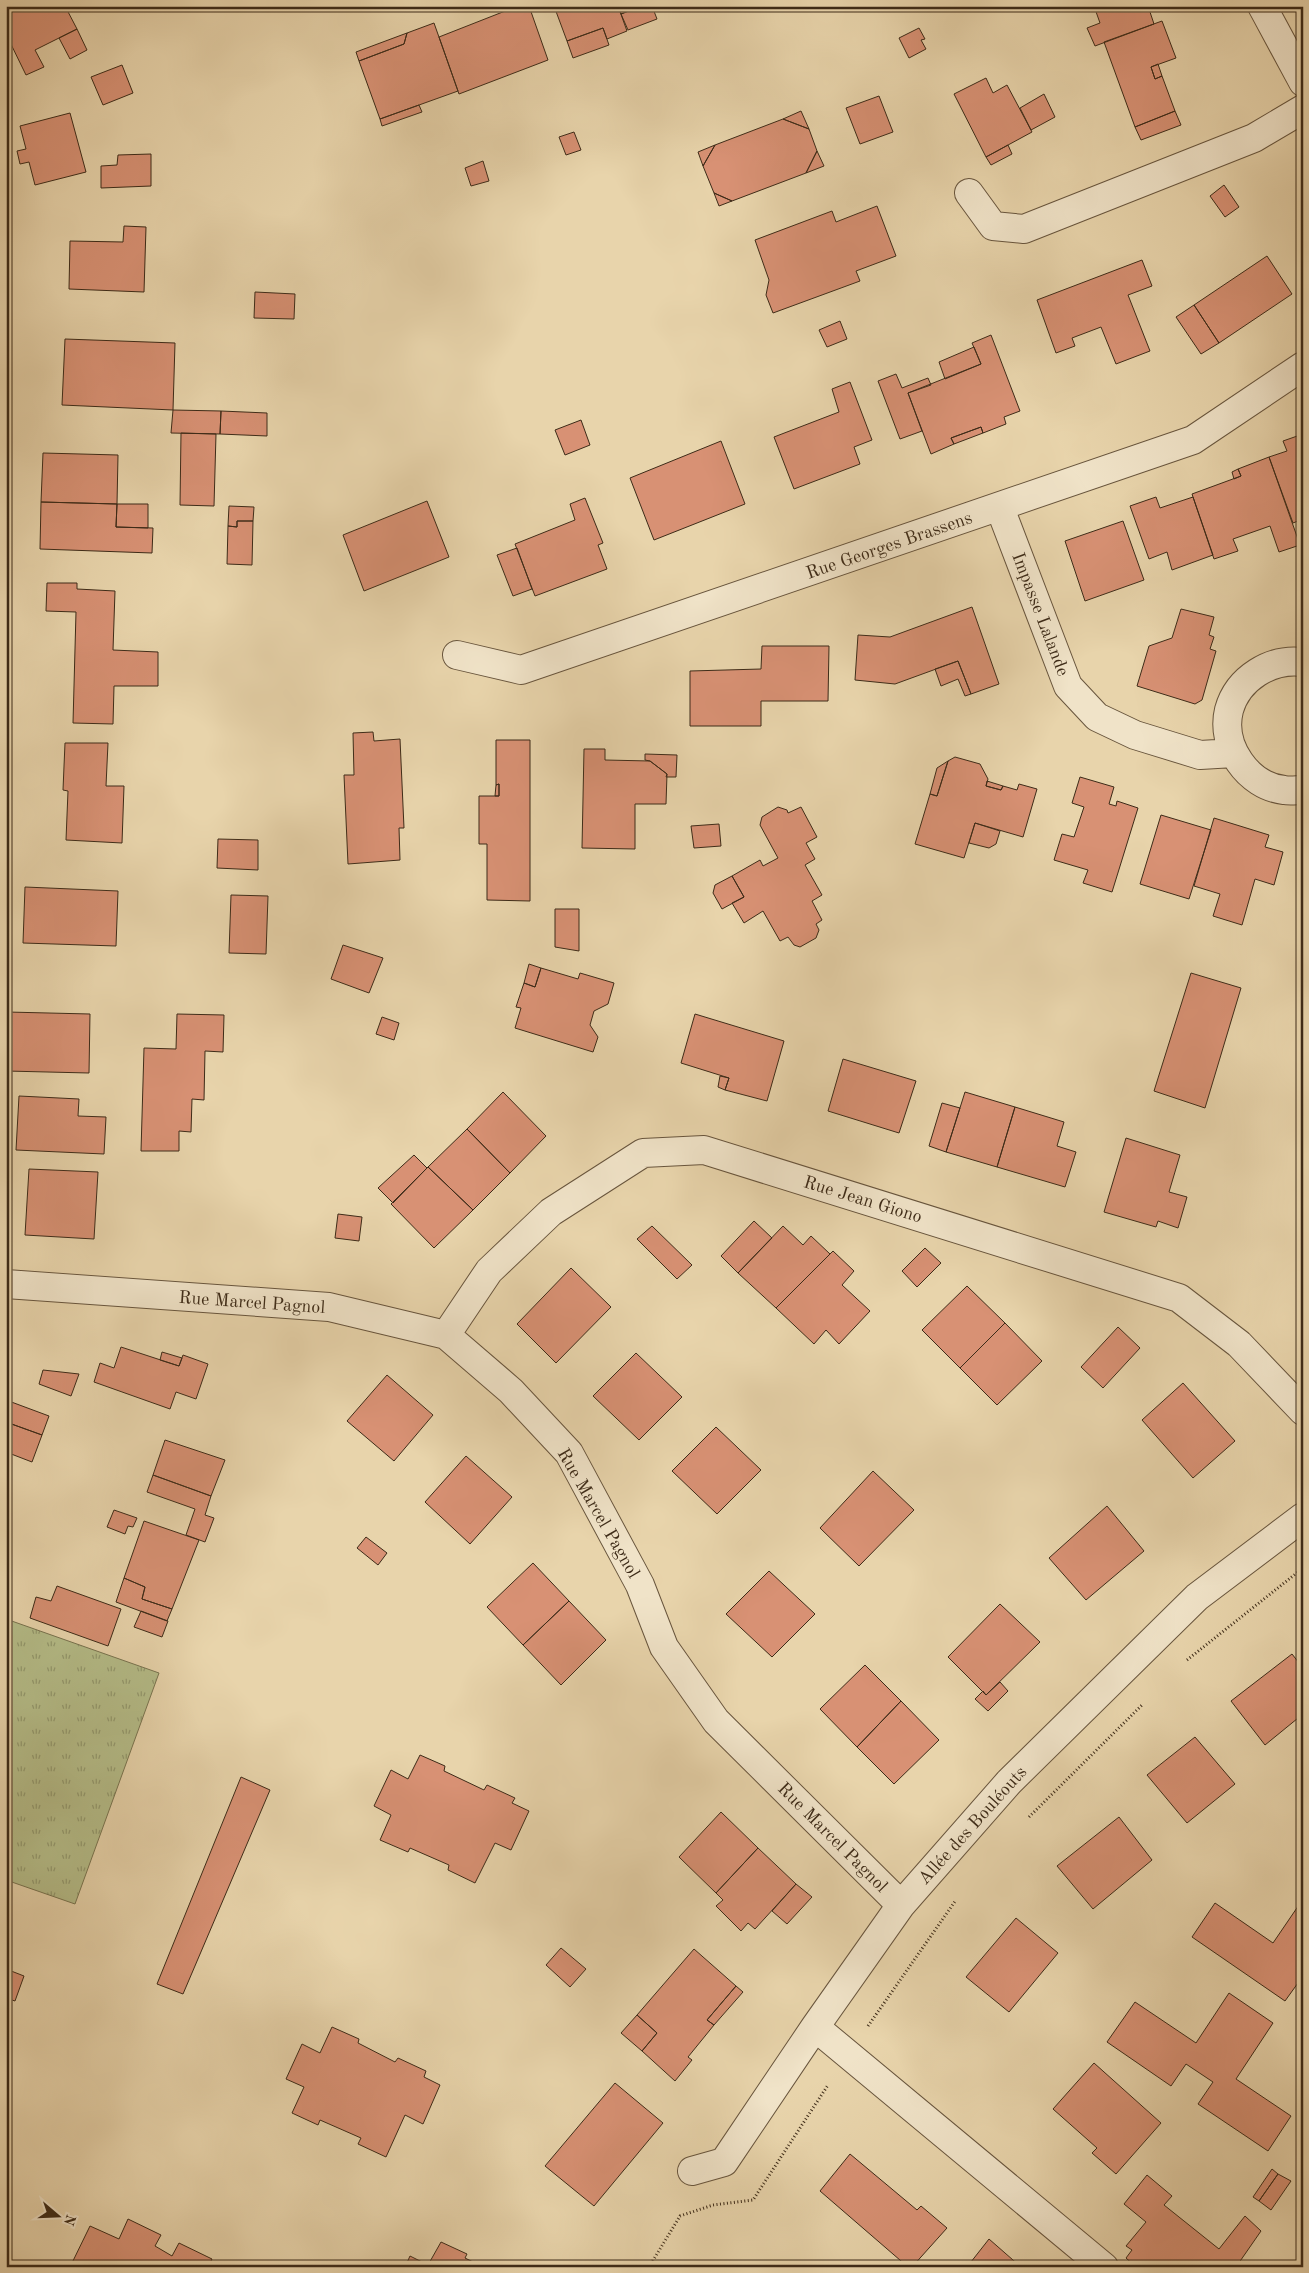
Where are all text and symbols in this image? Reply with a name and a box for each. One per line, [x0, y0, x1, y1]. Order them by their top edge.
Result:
street label: Rue Georges Brassens [804, 509, 975, 583]
street label: Impasse Lalande [1008, 550, 1072, 679]
street label: Rue Jean Giono [801, 1173, 924, 1227]
street label: Rue Marcel Pagnol [178, 1289, 326, 1317]
street label: Rue Marcel Pagnol [554, 1445, 643, 1582]
street label: Allée des Bouléouts [915, 1763, 1031, 1888]
street label: Rue Marcel Pagnol [774, 1779, 891, 1896]
north arrow [32, 2190, 82, 2240]
text: N [61, 2213, 78, 2228]

